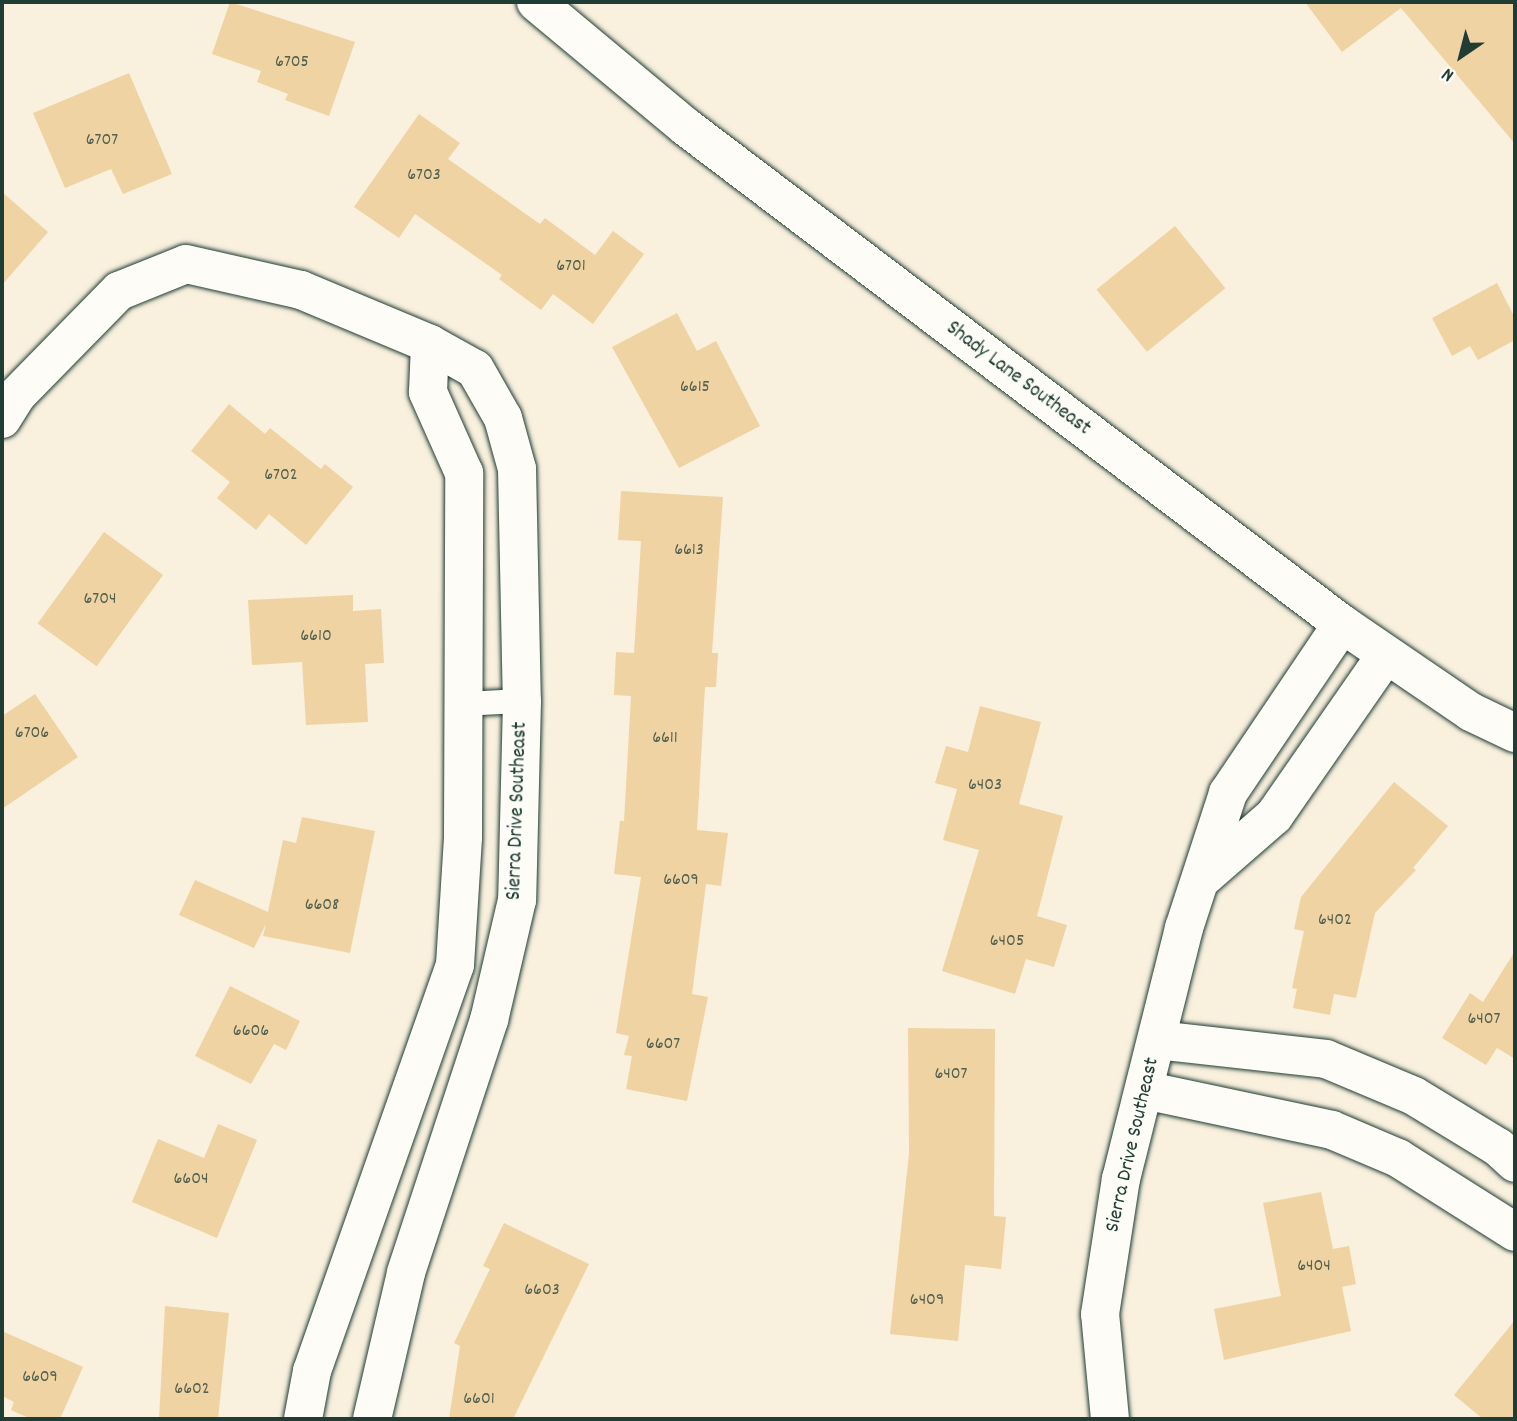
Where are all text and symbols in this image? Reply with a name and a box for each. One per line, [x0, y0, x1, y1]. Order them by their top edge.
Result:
north arrow [1426, 21, 1496, 91]
house number: 6705 [275, 52, 309, 74]
text: N [1437, 60, 1460, 87]
house number: 6707 [86, 130, 118, 152]
house number: 6703 [407, 165, 441, 187]
house number: 6701 [556, 256, 586, 278]
street label: Shady Lane Southeast [941, 316, 1095, 442]
house number: 6615 [680, 377, 710, 399]
house number: 6702 [264, 465, 298, 487]
house number: 6613 [674, 540, 704, 562]
house number: 6704 [84, 589, 116, 611]
house number: 6610 [300, 626, 332, 648]
street label: Sierra Drive Southeast [502, 721, 534, 901]
house number: 6706 [15, 723, 49, 745]
house number: 6611 [652, 728, 678, 750]
house number: 6403 [968, 775, 1002, 797]
house number: 6609 [663, 870, 699, 892]
house number: 6608 [305, 895, 339, 917]
house number: 6402 [1318, 910, 1352, 932]
house number: 6405 [990, 931, 1024, 953]
house number: 6407 [1468, 1009, 1500, 1031]
house number: 6606 [233, 1021, 269, 1043]
house number: 6607 [646, 1034, 680, 1056]
street label: Sierra Drive Southeast [1101, 1055, 1165, 1235]
house number: 6407 [935, 1064, 967, 1086]
house number: 6604 [174, 1169, 208, 1191]
house number: 6404 [1297, 1256, 1331, 1278]
house number: 6603 [524, 1280, 560, 1302]
house number: 6409 [910, 1290, 944, 1312]
house number: 6609 [22, 1367, 58, 1389]
house number: 6602 [174, 1379, 210, 1401]
house number: 6601 [463, 1389, 495, 1411]

